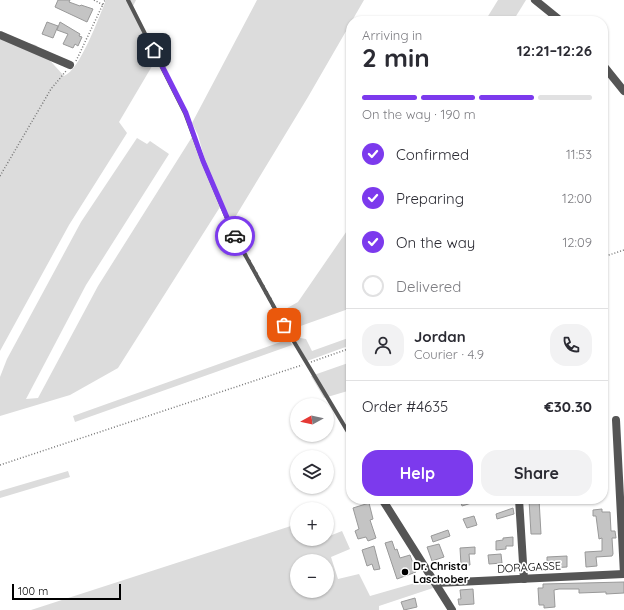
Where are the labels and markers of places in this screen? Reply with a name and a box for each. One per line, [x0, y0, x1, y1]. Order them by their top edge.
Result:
pin [137, 33, 171, 67]
pin [267, 308, 301, 342]
place label: Dr. Christa Laschober [413, 559, 469, 586]
marker: Dr. Christa Laschober [400, 567, 410, 577]

